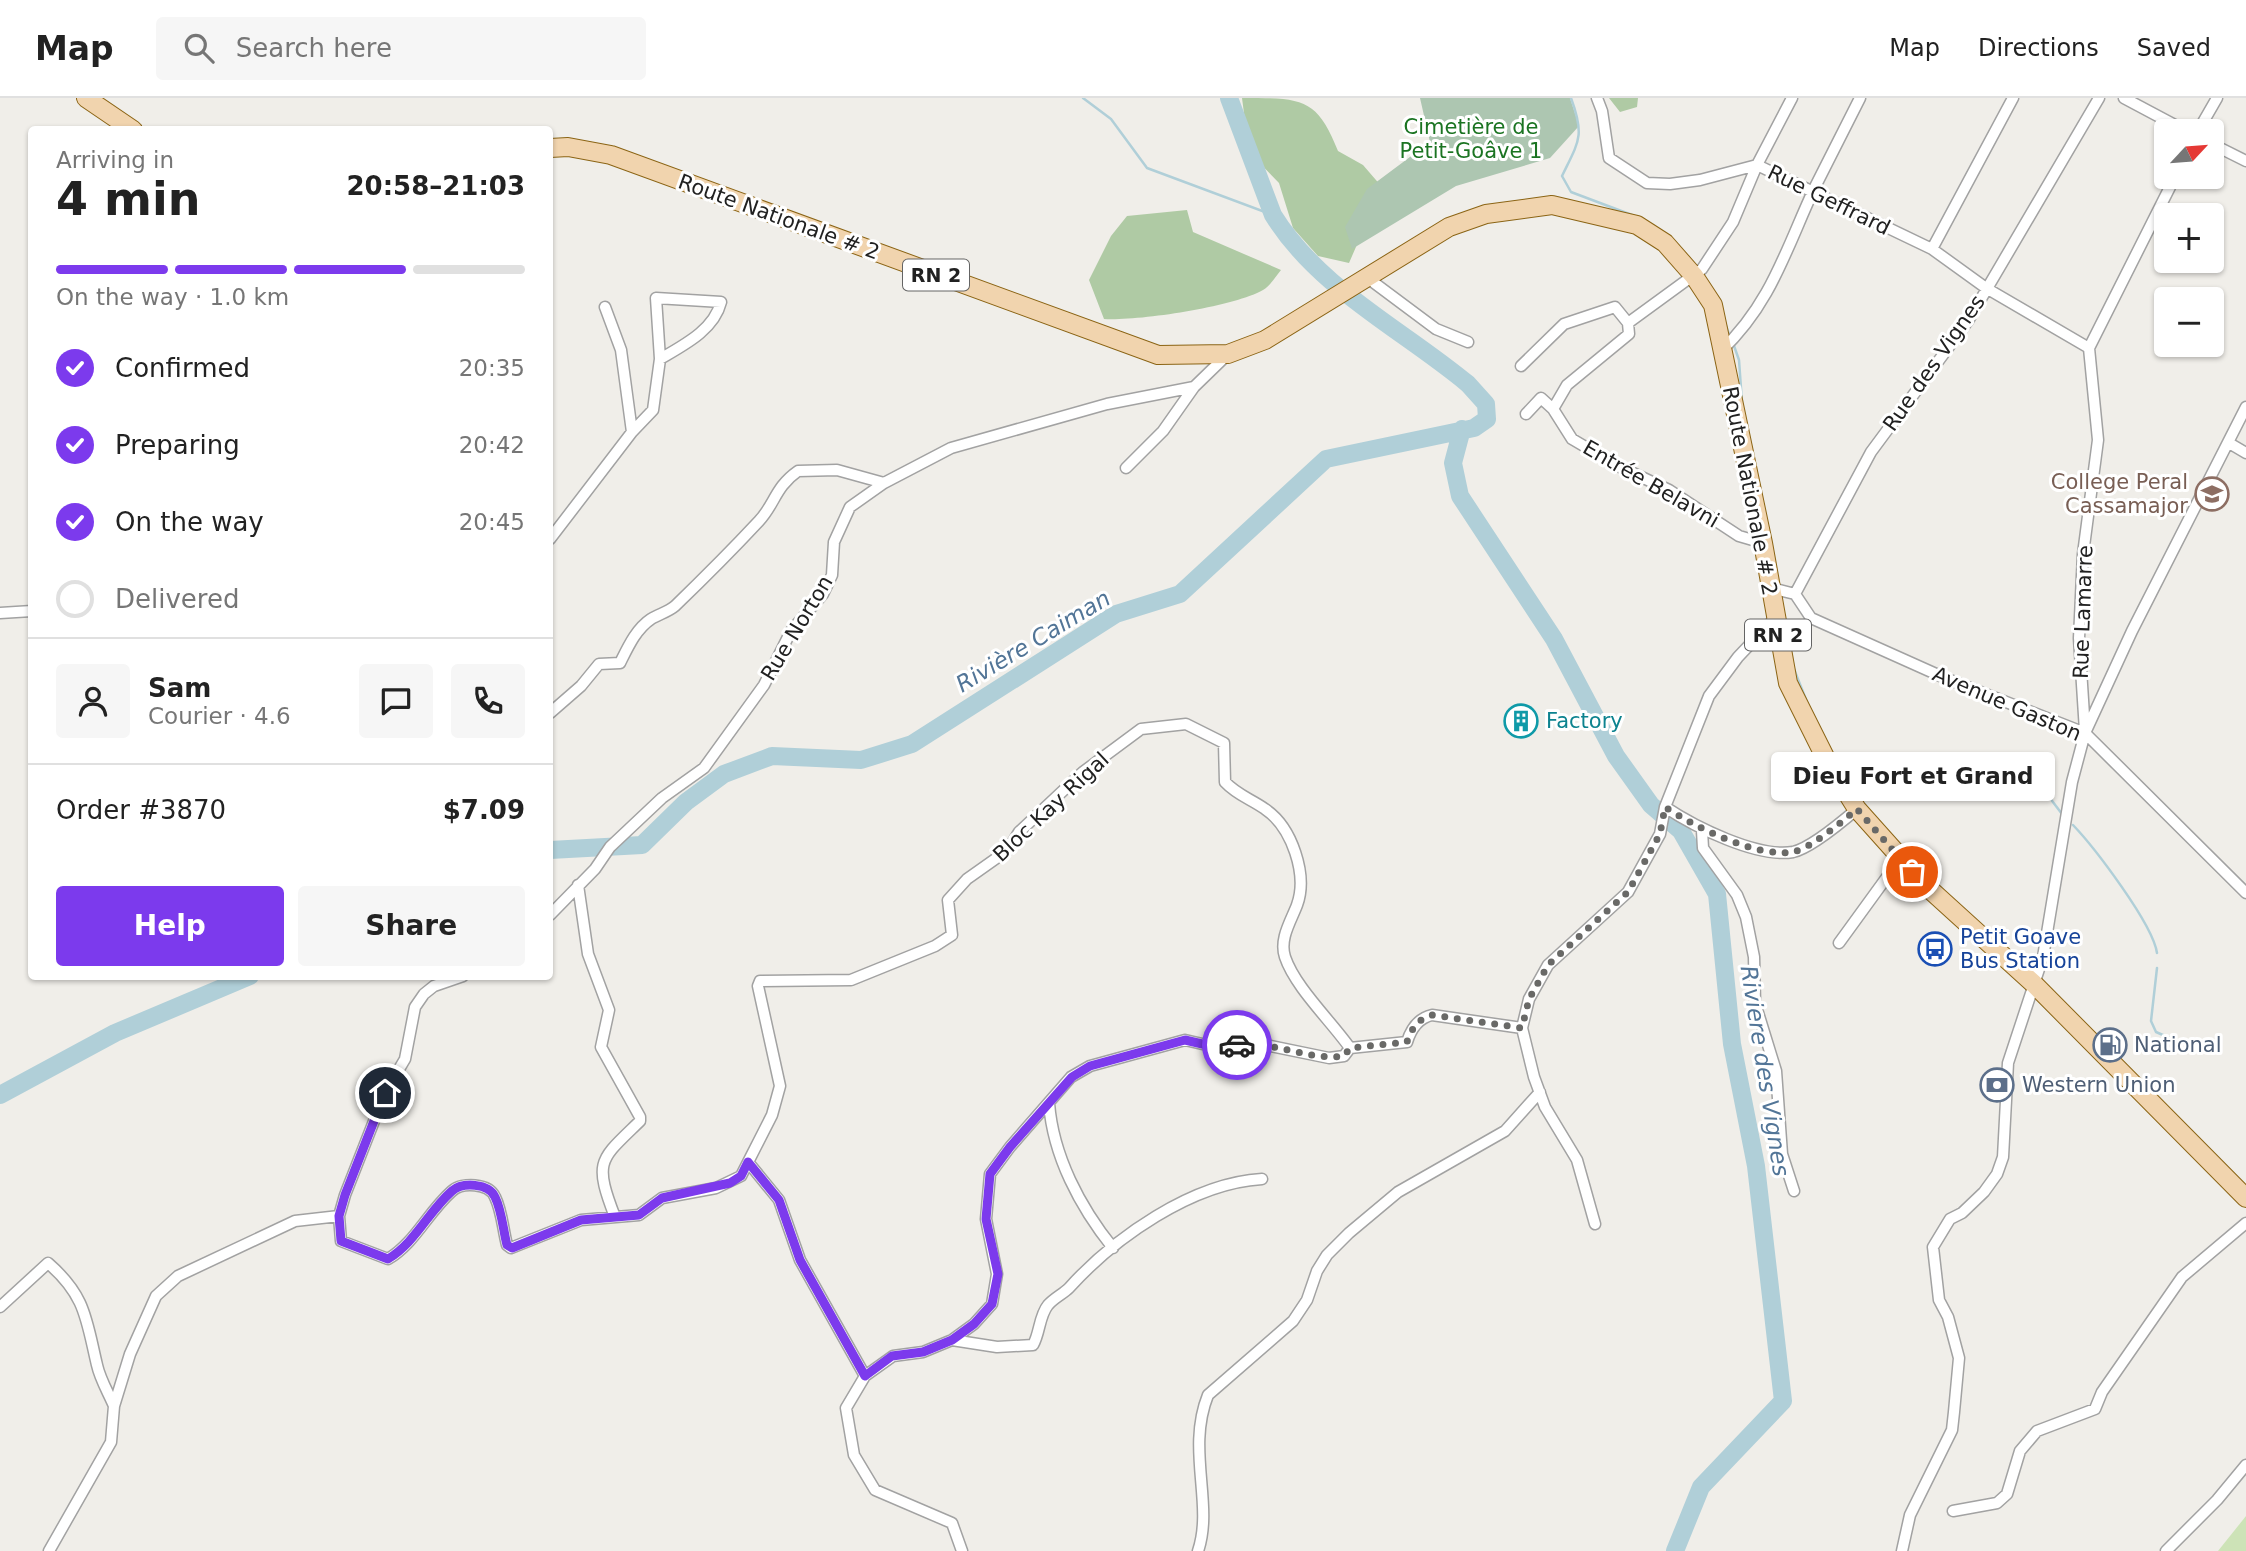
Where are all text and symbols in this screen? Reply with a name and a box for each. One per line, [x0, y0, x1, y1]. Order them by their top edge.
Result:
search box [156, 17, 646, 80]
text: Map [35, 29, 114, 68]
icon: search [180, 29, 218, 67]
text: Search here [236, 33, 392, 63]
text: Map [1889, 34, 1940, 62]
text: Directions [1978, 34, 2099, 62]
text: Saved [2137, 34, 2211, 62]
park label: Cimetière de Petit-Goâve 1 [1400, 115, 1542, 163]
north arrow [2154, 119, 2224, 189]
map controls [2154, 119, 2224, 357]
text: Arriving in [56, 147, 174, 173]
street label: Rue Geffrard [1764, 160, 1894, 240]
street label: Route Nationale # 2 [675, 169, 883, 265]
text: 20:58–21:03 [346, 171, 525, 201]
text: 4 min [56, 172, 200, 226]
button: + [2154, 203, 2224, 273]
road number: RN 2 [903, 260, 969, 290]
text: On the way · 1.0 km [56, 284, 289, 310]
button: − [2154, 287, 2224, 357]
street label: Rue des Vignes [1878, 290, 1990, 436]
icon: check [56, 349, 94, 387]
text: Confirmed [115, 353, 250, 383]
text: 20:35 [459, 355, 525, 381]
street label: Route Nationale # 2 [1718, 384, 1782, 598]
icon: check [56, 426, 94, 464]
text: Preparing [115, 430, 240, 460]
text: 20:42 [459, 432, 525, 458]
street label: Entrée Belavni [1579, 435, 1723, 533]
place label: College Peral Cassamajor [2051, 470, 2188, 518]
school or university icon: College Peral Cassamajor [2193, 475, 2231, 513]
icon: check [56, 503, 94, 541]
text: On the way [115, 507, 264, 537]
text: 20:45 [459, 509, 525, 535]
street label: Rue Lamarre [2069, 545, 2097, 679]
street label: Rue Norton [756, 571, 838, 685]
text: Delivered [115, 584, 239, 614]
water label: Rivière Caiman [951, 585, 1115, 697]
road number: RN 2 [1745, 620, 1811, 650]
street label: Avenue Gaston [1929, 662, 2085, 746]
button: person [56, 664, 130, 738]
button: chat [359, 664, 433, 738]
button: phone [451, 664, 525, 738]
text: Sam [148, 673, 211, 703]
building icon: Factory [1502, 702, 1540, 740]
text: Courier · 4.6 [148, 703, 291, 729]
place label: Factory [1546, 709, 1623, 733]
street label: Bloc Kay Rigal [988, 747, 1114, 867]
callout: Dieu Fort et Grand [1770, 753, 2054, 802]
text: Dieu Fort et Grand [1792, 763, 2034, 789]
text: Order #3870 [56, 795, 226, 825]
text: $7.09 [443, 795, 525, 825]
pin [1882, 842, 1942, 902]
icon: bag [1893, 853, 1931, 891]
button: Help [56, 886, 284, 966]
button: Share [298, 886, 525, 966]
place label: Petit Goave Bus Station [1960, 925, 2081, 973]
bus stop icon: Petit Goave Bus Station [1916, 930, 1954, 968]
water label: Riviere des Vignes [1736, 964, 1794, 1178]
courier [1202, 1010, 1272, 1080]
icon: car [1218, 1026, 1256, 1064]
fuel station icon: National [2091, 1026, 2129, 1064]
place label: National [2134, 1033, 2222, 1057]
pin [355, 1063, 415, 1123]
bank icon: Western Union [1978, 1066, 2016, 1104]
place label: Western Union [2022, 1073, 2175, 1097]
icon: home [366, 1074, 404, 1112]

